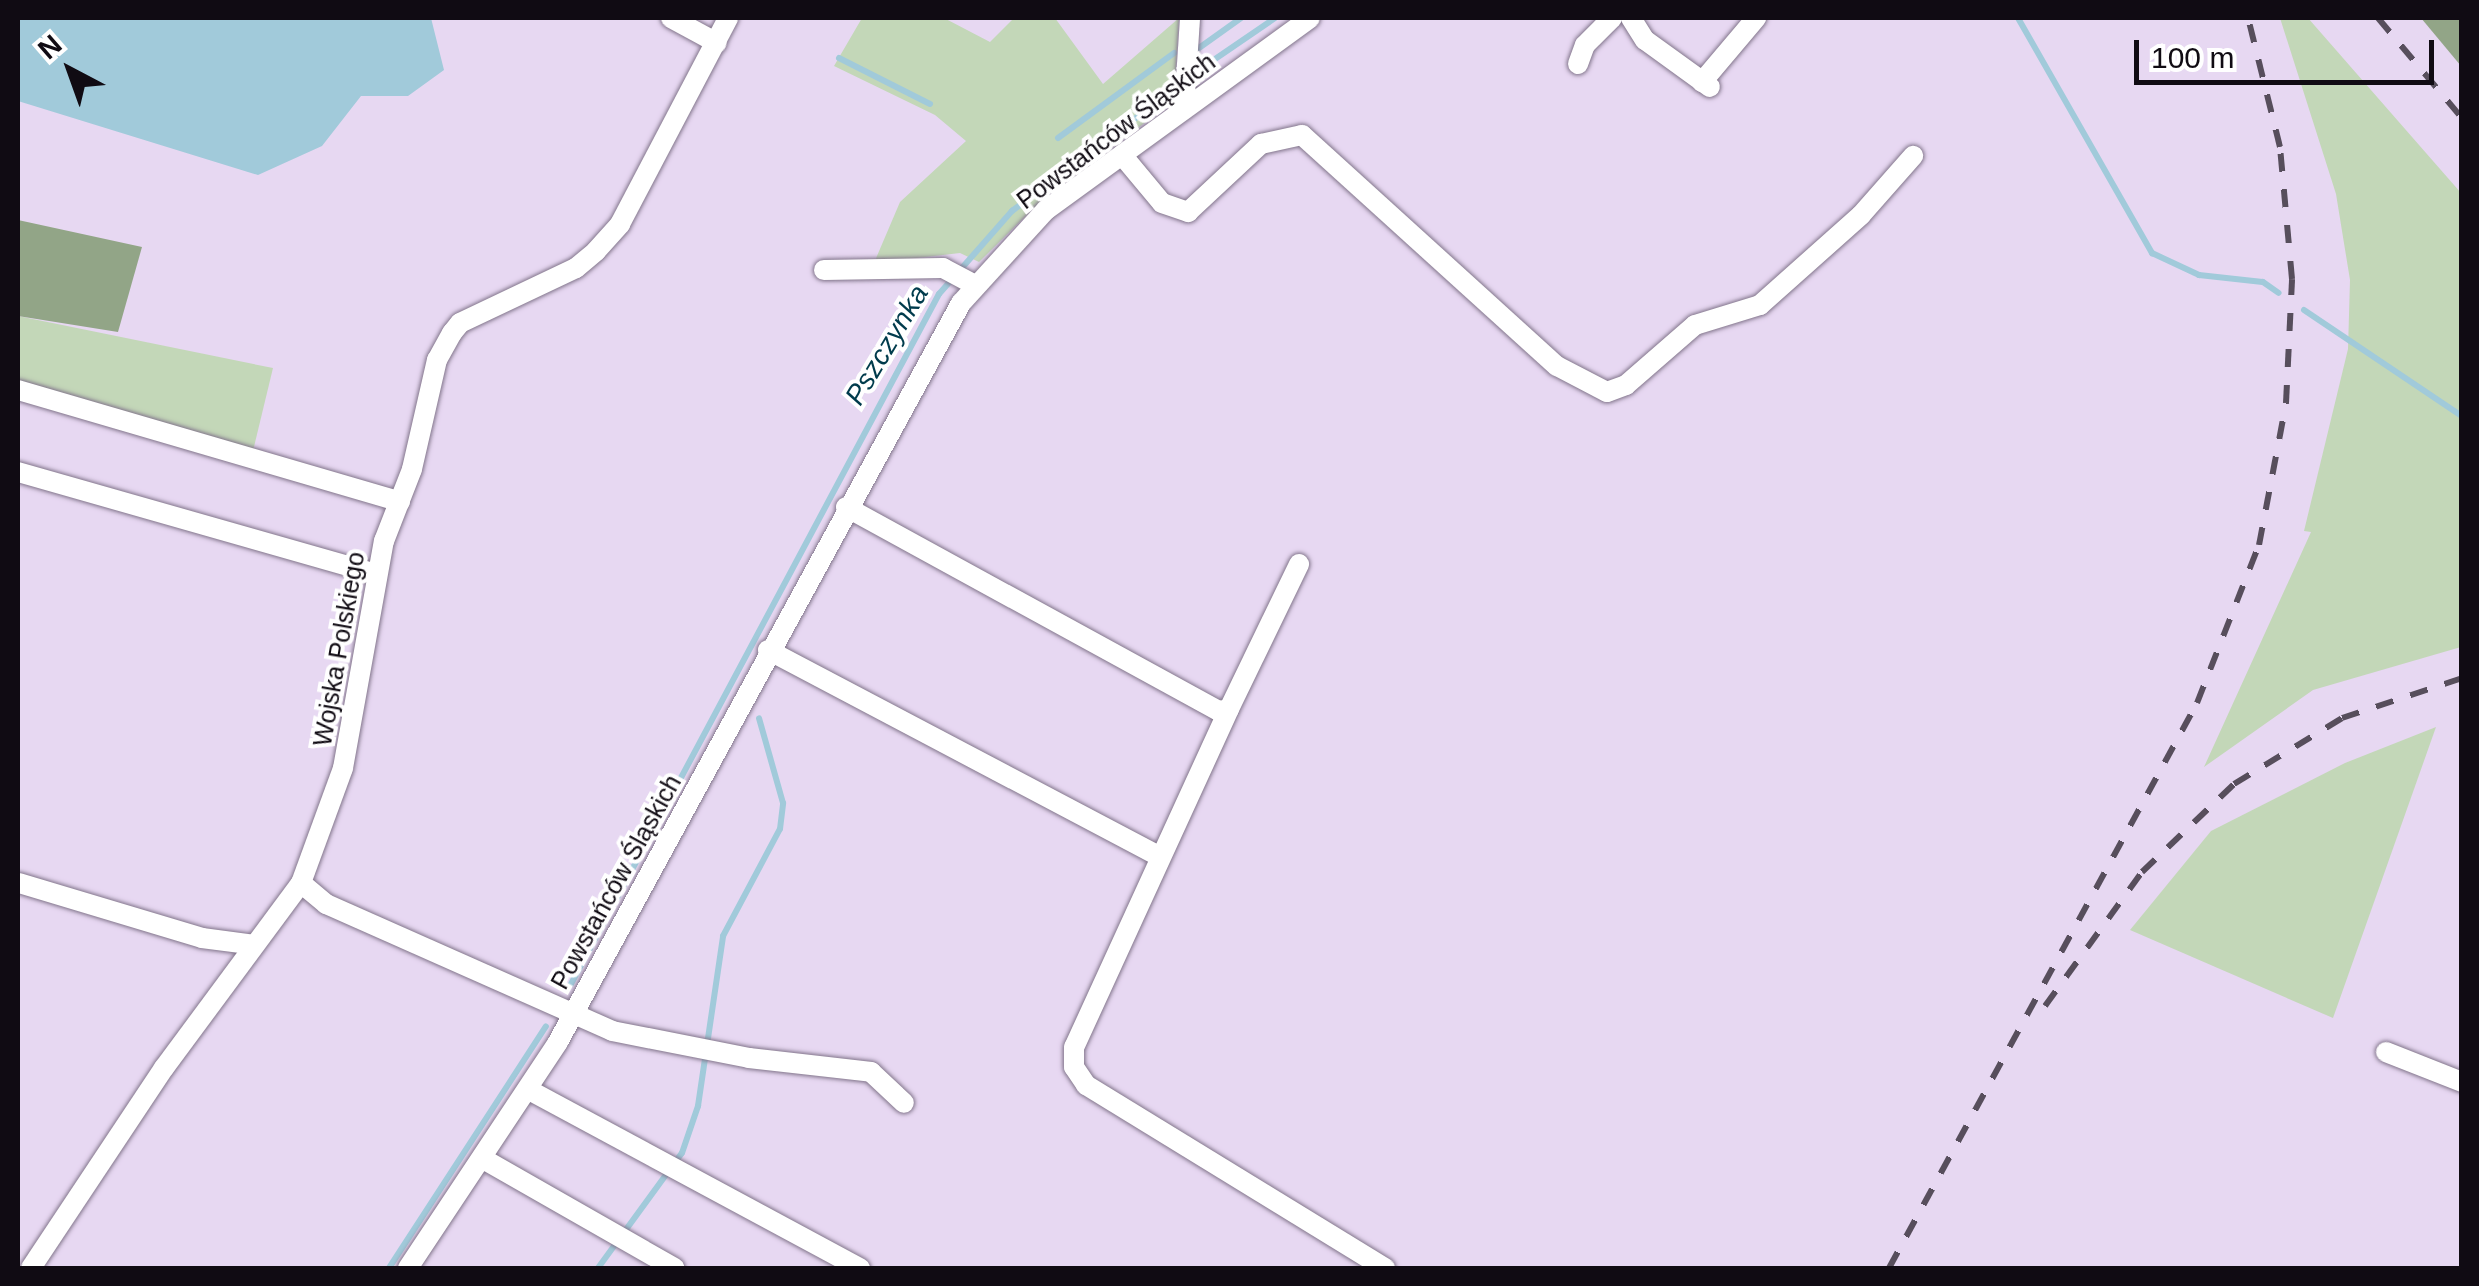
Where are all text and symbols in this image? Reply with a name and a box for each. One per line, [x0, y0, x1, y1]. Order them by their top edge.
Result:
north arrow [20, 20, 120, 120]
scale bar [2139, 20, 2439, 82]
text: N [32, 29, 68, 65]
text: 100 m [2151, 41, 2234, 74]
street label: Powstańców Śląskich [1011, 47, 1221, 215]
water label: Pszczynka [838, 279, 936, 411]
street label: Wojska Polskiego [307, 549, 371, 749]
street label: Powstańców Śląskich [545, 770, 687, 994]

